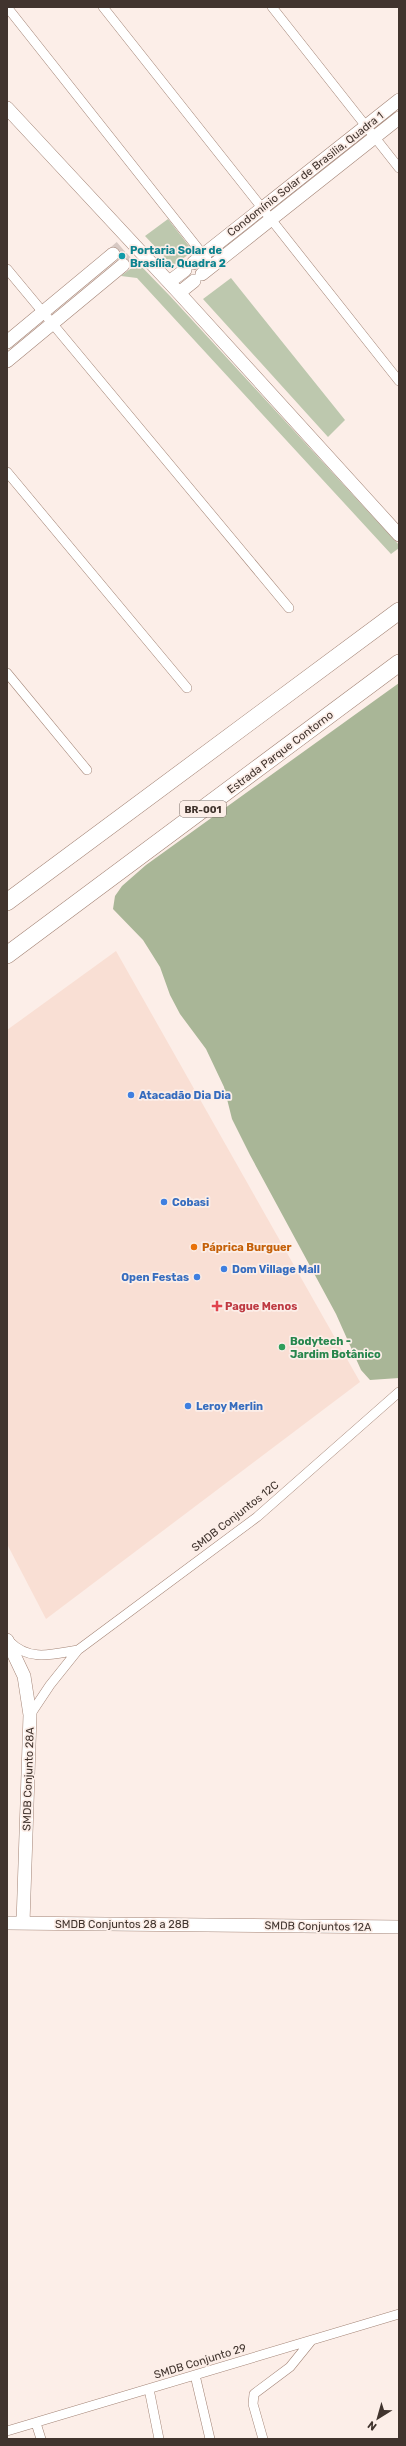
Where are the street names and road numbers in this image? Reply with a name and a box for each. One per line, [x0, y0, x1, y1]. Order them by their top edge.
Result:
street label: Condomínio Solar de Brasilia, Quadra 1 [225, 109, 386, 239]
street label: Estrada Parque Contorno [225, 708, 336, 796]
road number: BR-001 [180, 801, 226, 817]
street label: SMDB Conjuntos 12C [189, 1478, 281, 1554]
street label: SMDB Conjunto 28A [20, 1726, 37, 1831]
street label: SMDB Conjuntos 28 a 28B [55, 1918, 189, 1931]
street label: SMDB Conjuntos 12A [264, 1919, 372, 1934]
street label: SMDB Conjunto 29 [152, 2341, 248, 2382]

